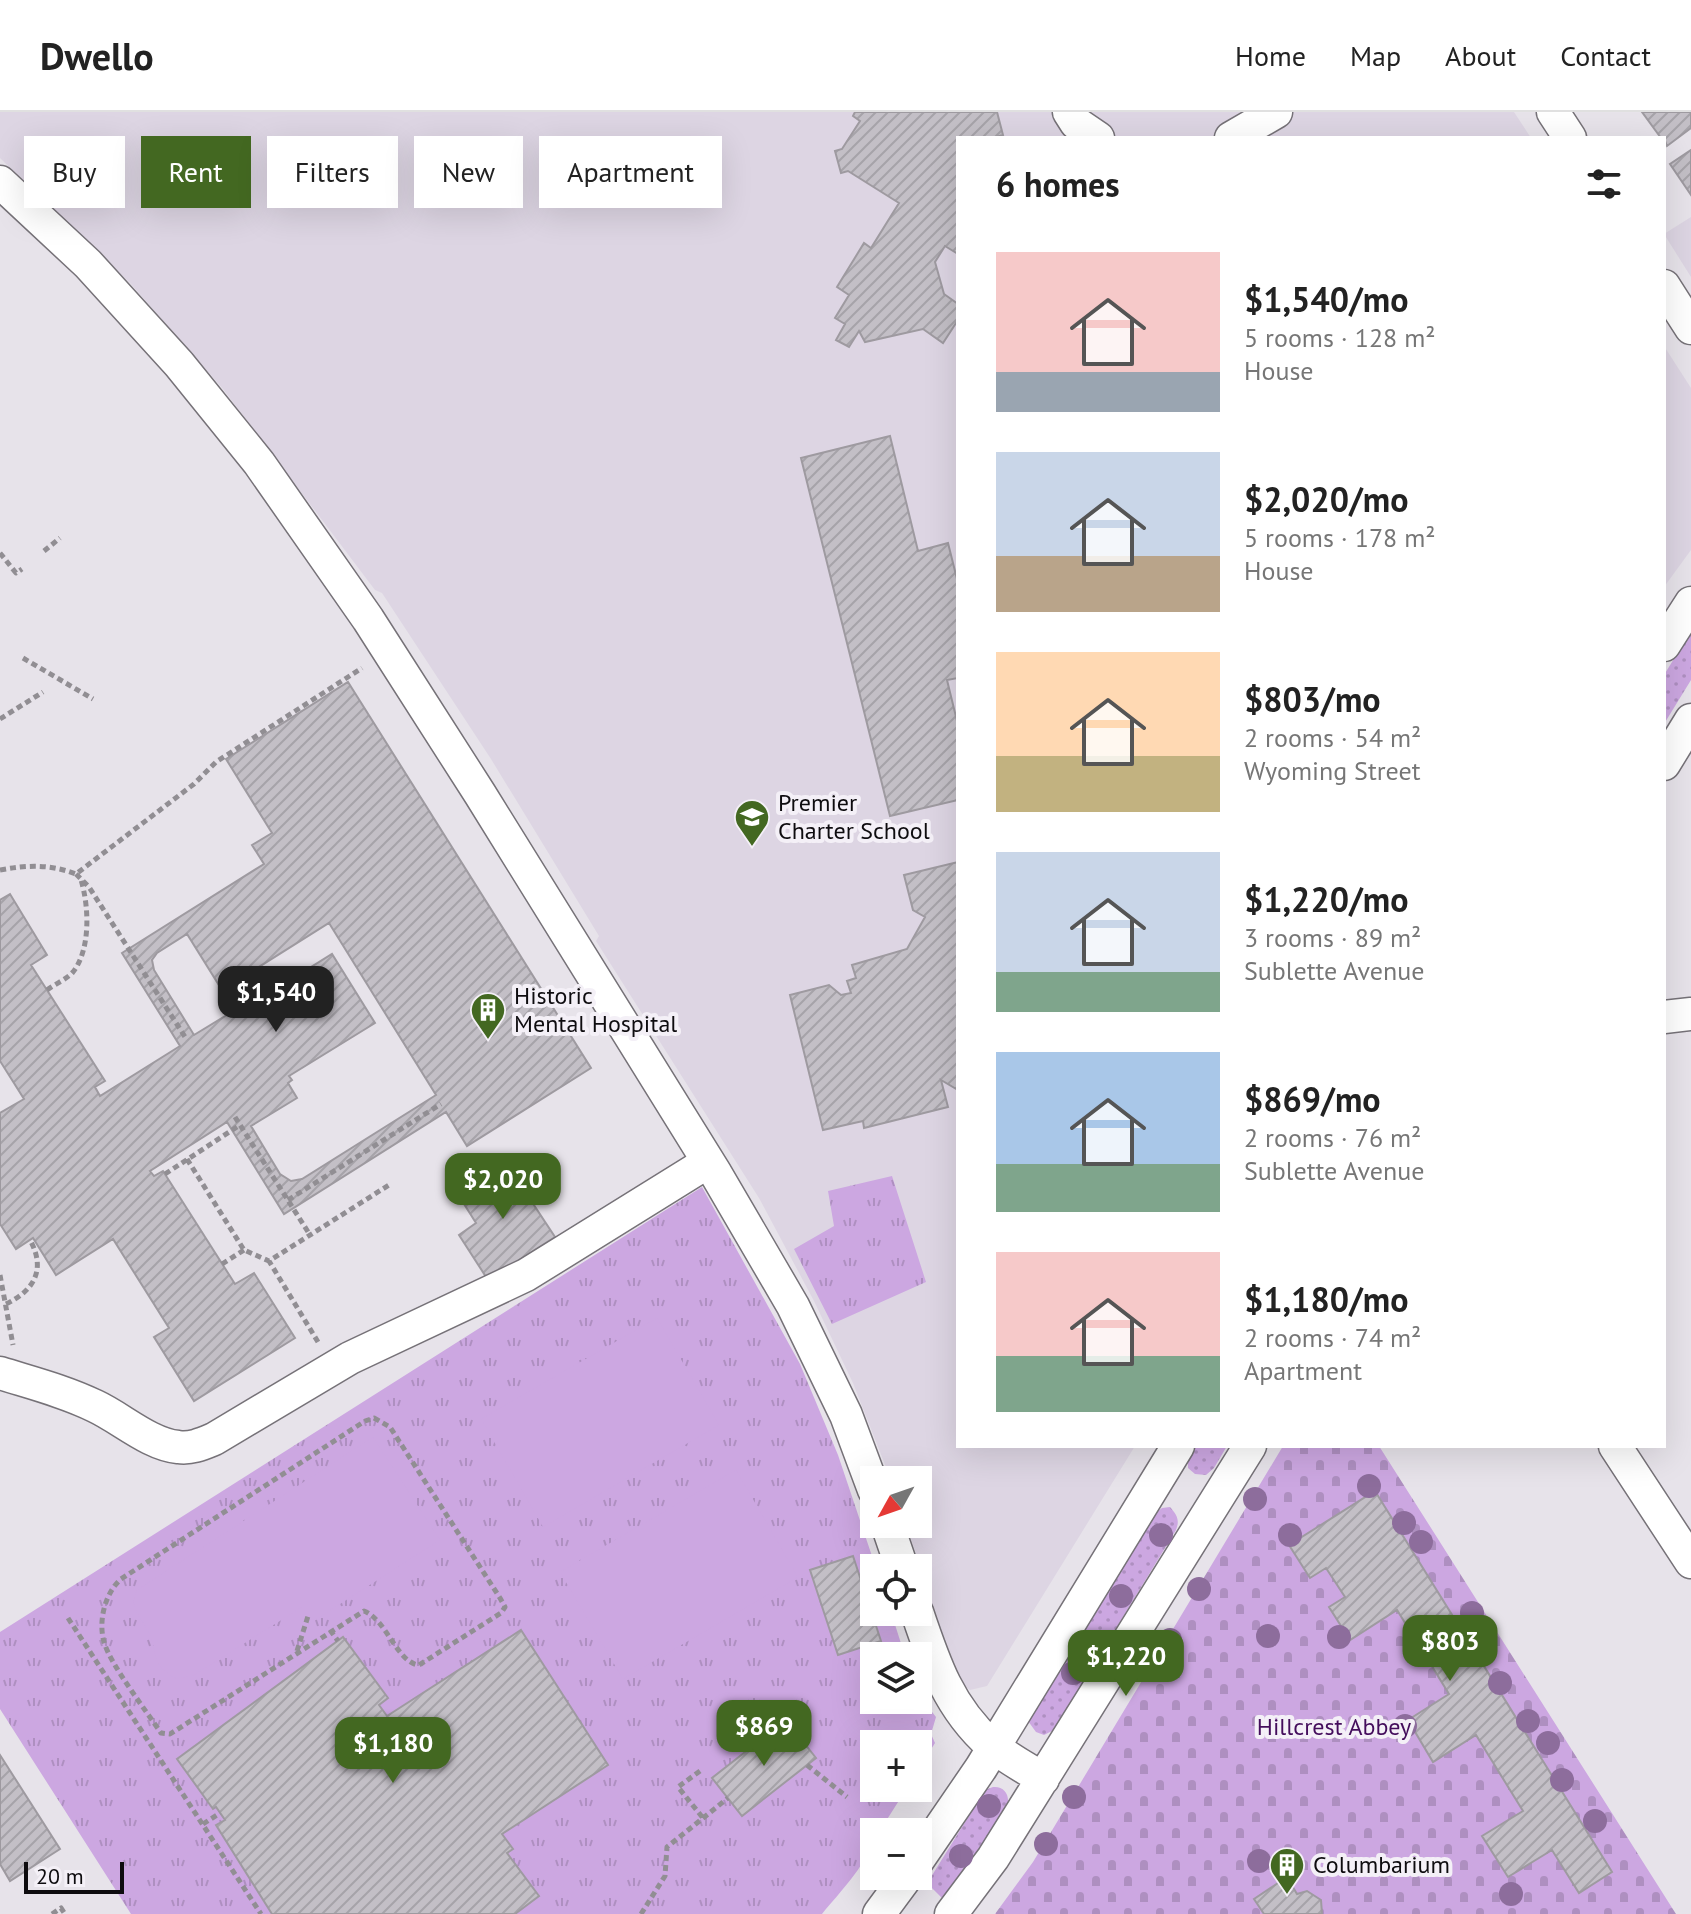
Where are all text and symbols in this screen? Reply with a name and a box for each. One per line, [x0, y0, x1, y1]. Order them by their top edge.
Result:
text: Dwello [40, 31, 154, 80]
text: Home [1235, 37, 1306, 74]
text: Map [1350, 37, 1401, 74]
text: About [1445, 37, 1516, 74]
text: Contact [1560, 37, 1651, 74]
chip: Buy [24, 136, 125, 208]
chip: Rent [141, 136, 251, 208]
chip: Filters [267, 136, 398, 208]
chip: New [414, 136, 523, 208]
chip: Apartment [539, 136, 722, 208]
text: 6 homes [996, 162, 1120, 206]
icon: filters [1582, 162, 1626, 206]
text: $1,540/mo [1244, 277, 1408, 321]
icon: home [1060, 284, 1156, 380]
text: 5 rooms · 128 m² [1244, 321, 1436, 354]
text: House [1244, 354, 1314, 387]
text: $2,020/mo [1244, 477, 1408, 521]
icon: home [1060, 484, 1156, 580]
text: 5 rooms · 178 m² [1244, 521, 1436, 554]
text: House [1244, 554, 1314, 587]
text: $803/mo [1244, 677, 1381, 721]
icon: home [1060, 684, 1156, 780]
text: 2 rooms · 54 m² [1244, 721, 1421, 754]
text: Wyoming Street [1244, 754, 1421, 787]
place label: Premier Charter School [778, 787, 930, 846]
school or university icon: Premier Charter School [733, 798, 771, 848]
text: $1,220/mo [1244, 877, 1408, 921]
icon: home [1060, 884, 1156, 980]
text: 3 rooms · 89 m² [1244, 921, 1421, 954]
text: Sublette Avenue [1244, 954, 1425, 987]
pin: $1,540 [211, 966, 341, 1034]
text: $1,540 [236, 975, 316, 1008]
place label: Historic Mental Hospital [514, 980, 677, 1039]
building icon: Historic Mental Hospital [469, 991, 507, 1041]
text: $869/mo [1244, 1077, 1381, 1121]
icon: home [1060, 1084, 1156, 1180]
text: 2 rooms · 76 m² [1244, 1121, 1421, 1154]
pin: $2,020 [438, 1153, 568, 1221]
text: Sublette Avenue [1244, 1154, 1425, 1187]
text: $2,020 [463, 1162, 543, 1195]
text: $1,180/mo [1244, 1277, 1408, 1321]
icon: home [1060, 1284, 1156, 1380]
text: 2 rooms · 74 m² [1244, 1321, 1421, 1354]
text: Apartment [1244, 1354, 1362, 1387]
north arrow [860, 1466, 932, 1538]
map controls [860, 1466, 932, 1890]
button: locate [860, 1554, 932, 1626]
pin: $803 [1403, 1615, 1497, 1683]
text: $803 [1421, 1624, 1479, 1657]
pin: $1,220 [1061, 1630, 1191, 1698]
text: $1,220 [1086, 1639, 1166, 1672]
button: layers [860, 1642, 932, 1714]
pin: $869 [717, 1700, 811, 1768]
text: $869 [735, 1709, 793, 1742]
park label: Hillcrest Abbey [1257, 1711, 1411, 1742]
pin: $1,180 [328, 1717, 458, 1785]
text: $1,180 [353, 1726, 433, 1759]
button: + [860, 1730, 932, 1802]
button: − [860, 1818, 932, 1890]
building icon: Columbarium [1268, 1846, 1306, 1896]
place label: Columbarium [1313, 1849, 1450, 1880]
scale bar [24, 1858, 124, 1894]
text: 20 m [36, 1862, 84, 1890]

